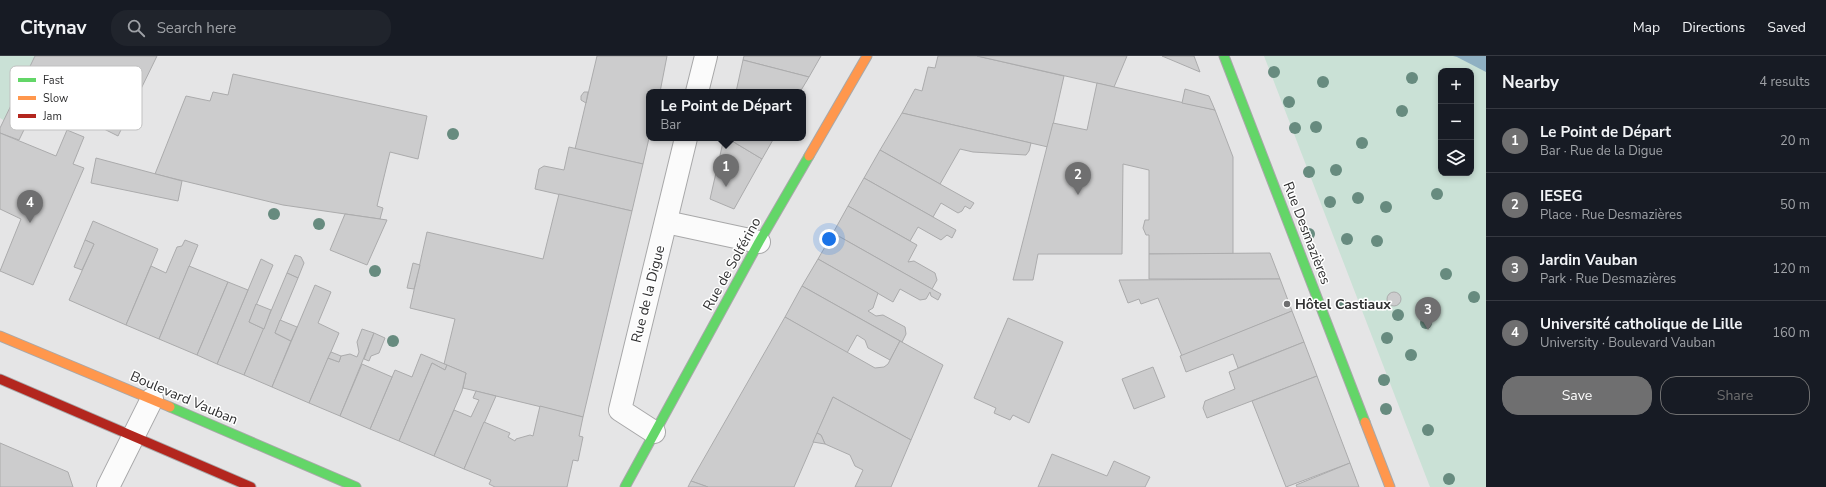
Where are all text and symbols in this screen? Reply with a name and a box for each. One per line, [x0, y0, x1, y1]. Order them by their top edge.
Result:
search box [111, 10, 391, 46]
text: Citynav [20, 15, 87, 41]
icon: search [125, 17, 147, 39]
text: Search here [157, 18, 236, 38]
text: Map [1633, 18, 1660, 37]
text: Directions [1682, 18, 1745, 37]
text: Saved [1767, 18, 1806, 37]
legend [10, 66, 142, 130]
map controls [1438, 68, 1474, 176]
button: + [1438, 68, 1474, 104]
text: Nearby [1502, 71, 1559, 94]
text: Fast [43, 73, 64, 88]
text: 4 results [1759, 73, 1810, 91]
popup [646, 89, 806, 141]
text: Slow [43, 91, 68, 106]
text: Le Point de Départ [661, 96, 792, 116]
button: − [1438, 104, 1474, 140]
text: Jam [42, 109, 62, 124]
text: Bar [661, 116, 681, 134]
text: Le Point de Départ [1540, 122, 1671, 142]
text: 1 [1511, 132, 1519, 150]
text: 20 m [1780, 132, 1810, 150]
button: layers [1438, 140, 1474, 176]
text: Bar · Rue de la Digue [1540, 142, 1663, 160]
pin: 1 [713, 154, 739, 187]
pin: 2 [1065, 162, 1091, 195]
street label: Rue Desmazières [1279, 179, 1335, 287]
text: IESEG [1540, 186, 1582, 206]
pin: 4 [17, 190, 43, 223]
text: 2 [1511, 196, 1519, 214]
text: 50 m [1780, 196, 1810, 214]
text: Place · Rue Desmazières [1540, 206, 1682, 224]
street label: Rue de Solférino [699, 214, 766, 314]
your location [819, 229, 839, 249]
street label: Rue de la Digue [627, 243, 669, 345]
text: Jardin Vauban [1540, 250, 1638, 270]
text: 3 [1511, 260, 1519, 278]
text: 120 m [1772, 260, 1810, 278]
text: Park · Rue Desmazières [1540, 270, 1676, 288]
place label: Hôtel Castiaux [1295, 295, 1391, 314]
pin: 3 [1415, 297, 1441, 330]
marker: Hôtel Castiaux [1282, 299, 1292, 309]
text: Université catholique de Lille [1540, 314, 1742, 334]
text: 4 [1511, 324, 1519, 342]
text: 160 m [1772, 324, 1810, 342]
text: University · Boulevard Vauban [1540, 334, 1715, 352]
street label: Boulevard Vauban [127, 367, 241, 429]
button: Save [1502, 376, 1652, 415]
button: Share [1660, 376, 1810, 415]

